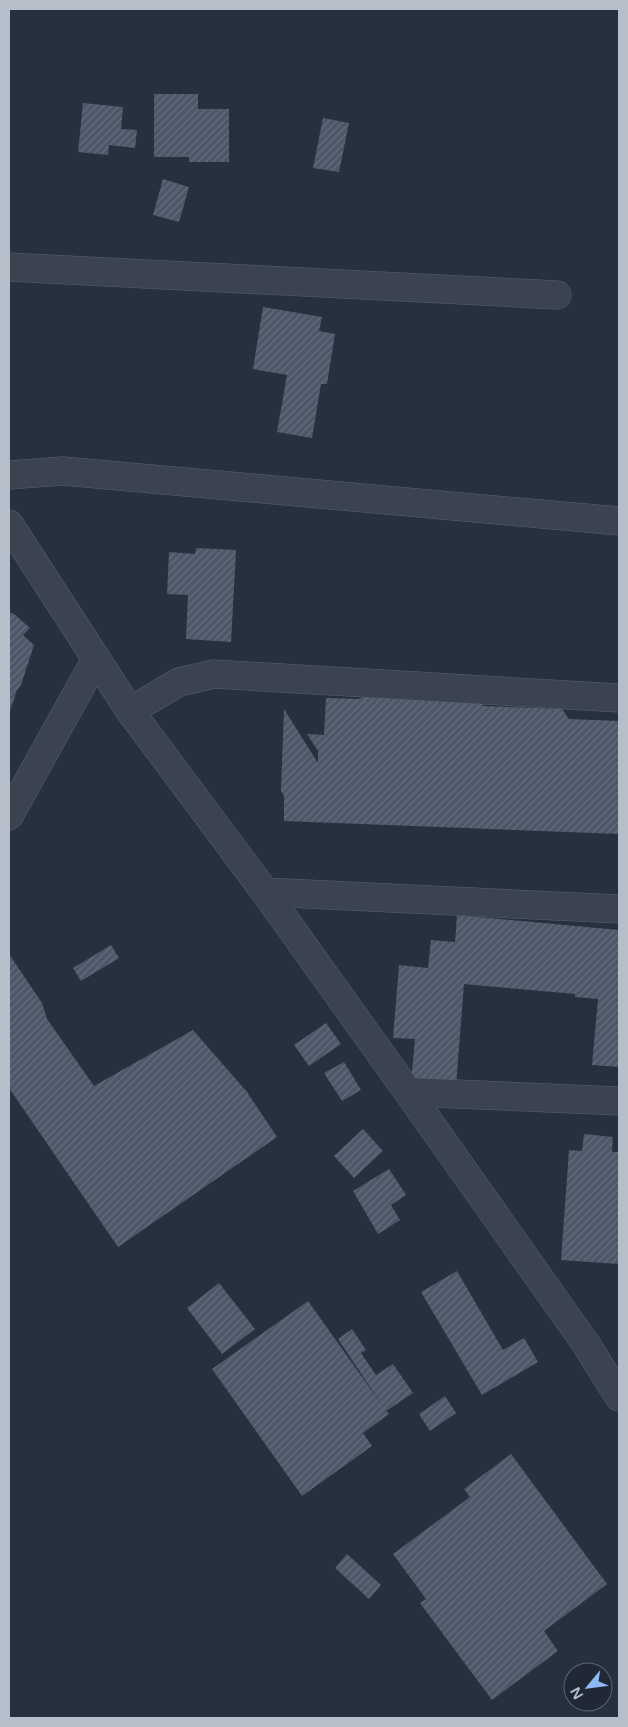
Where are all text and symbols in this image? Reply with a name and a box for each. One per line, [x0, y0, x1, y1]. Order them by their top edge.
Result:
north arrow [563, 1662, 613, 1712]
text: N [567, 1684, 587, 1702]

